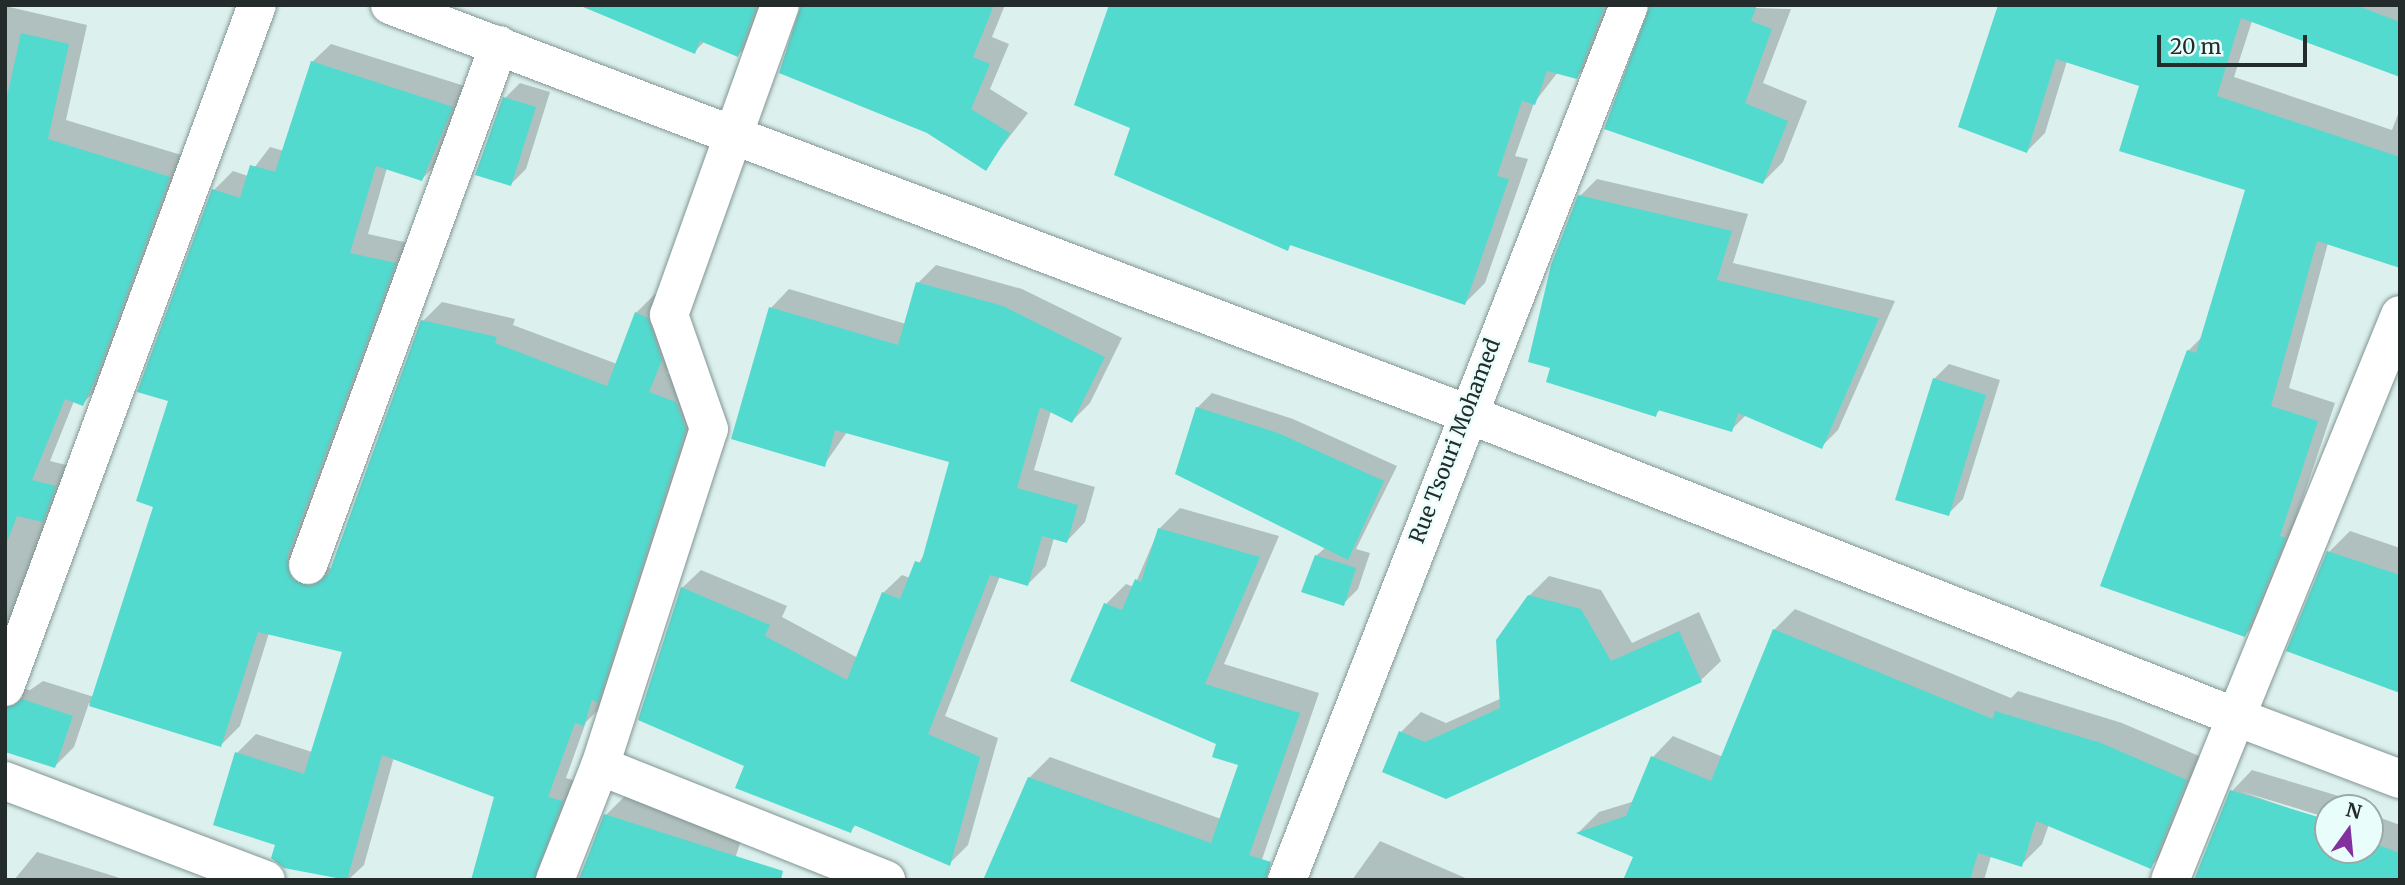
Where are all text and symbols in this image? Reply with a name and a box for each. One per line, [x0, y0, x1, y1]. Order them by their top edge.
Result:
scale bar [2160, 21, 2310, 65]
text: 20 m [2170, 33, 2221, 60]
street label: Rue Tsouri Mohamed [1404, 335, 1506, 547]
north arrow [2314, 794, 2384, 864]
text: N [2344, 797, 2364, 824]

